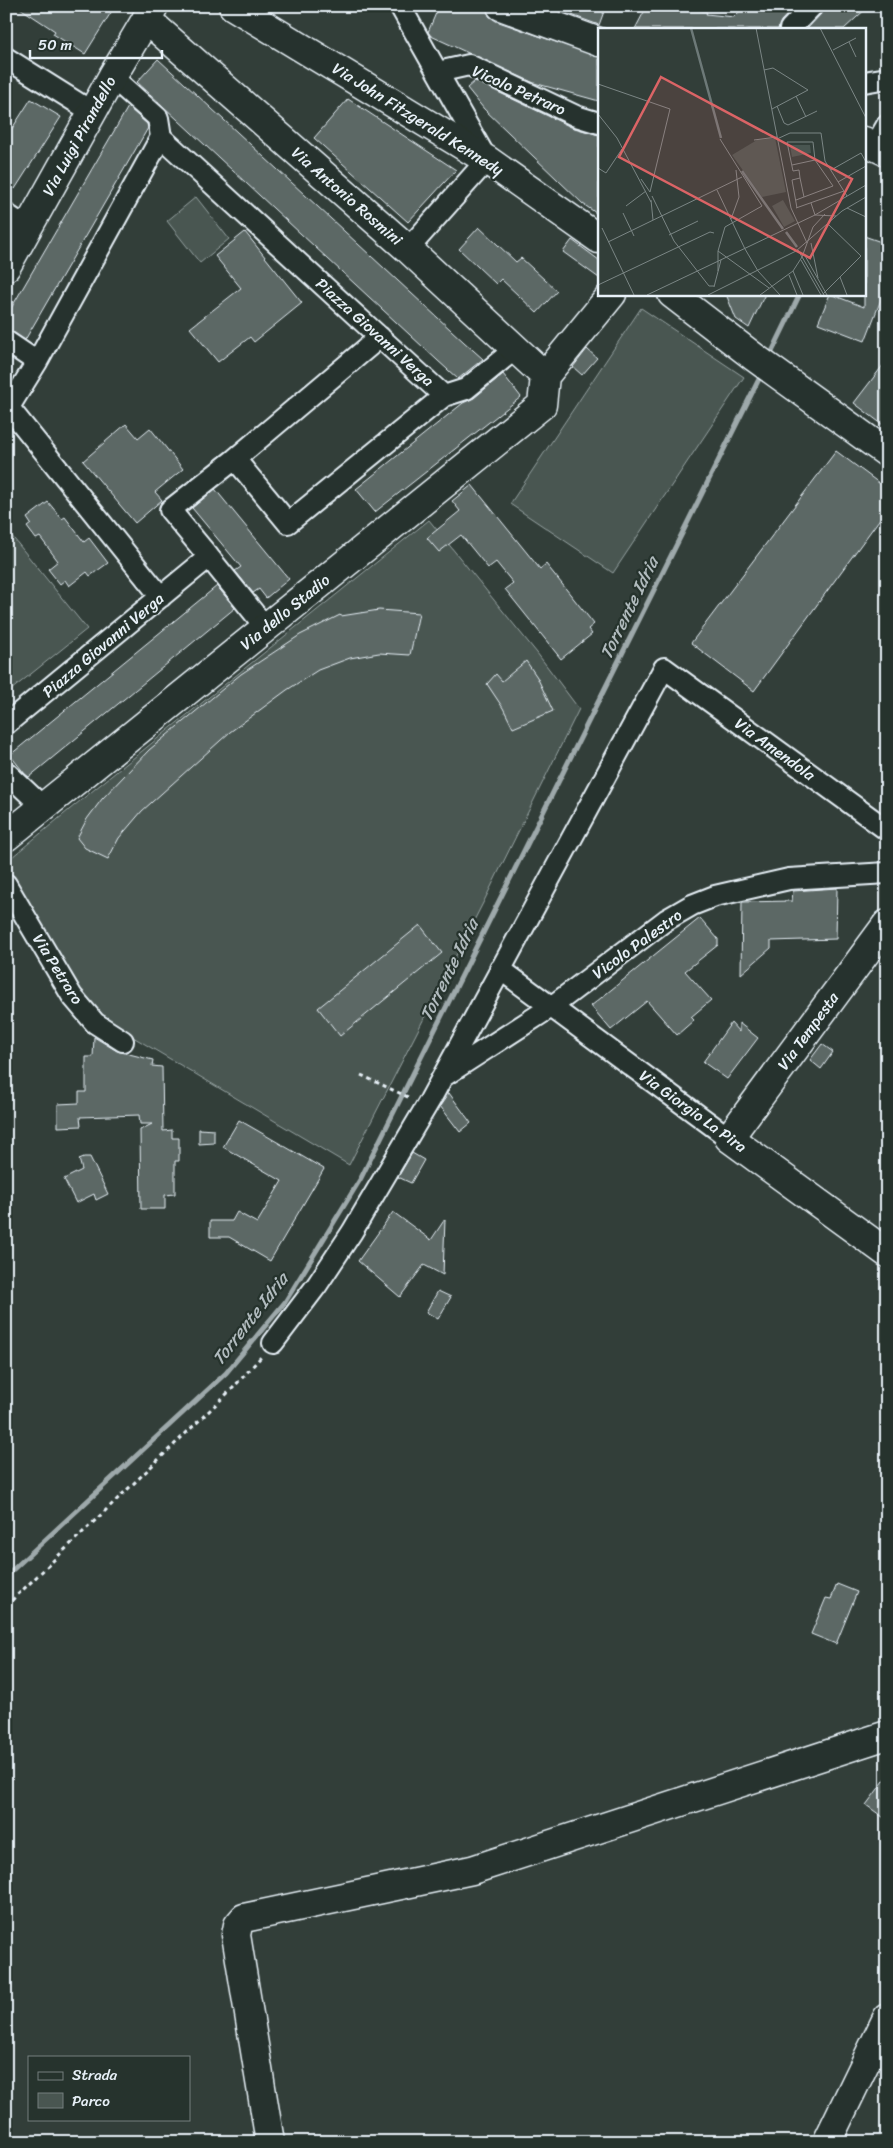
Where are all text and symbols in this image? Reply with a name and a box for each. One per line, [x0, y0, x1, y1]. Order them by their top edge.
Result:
scale bar [30, 28, 162, 60]
inset map [598, 28, 866, 295]
text: 50 m [38, 32, 73, 58]
street label: Via John Fitzgerald Kennedy [326, 54, 510, 184]
street label: Vicolo Petraro [467, 56, 571, 124]
street label: Via Luigi Pirandello [34, 70, 124, 202]
street label: Via Antonio Rosmini [285, 139, 410, 253]
street label: Piazza Giovanni Verga [309, 270, 441, 394]
water label: Torrente Idria [590, 550, 668, 665]
street label: Via dello Stadio [233, 566, 337, 658]
street label: Piazza Giovanni Verga [35, 585, 171, 705]
street label: Via Amendola [728, 710, 822, 789]
street label: Vicolo Palestro [586, 901, 688, 987]
water label: Torrente Idria [410, 912, 488, 1027]
street label: Via Petraro [25, 928, 91, 1010]
street label: Via Tempesta [769, 985, 847, 1077]
street label: Via Giorgio La Pira [633, 1062, 753, 1160]
water label: Torrente Idria [203, 1264, 298, 1372]
legend [28, 2056, 190, 2120]
text: Strada [72, 2062, 118, 2088]
text: Parco [72, 2088, 110, 2114]

